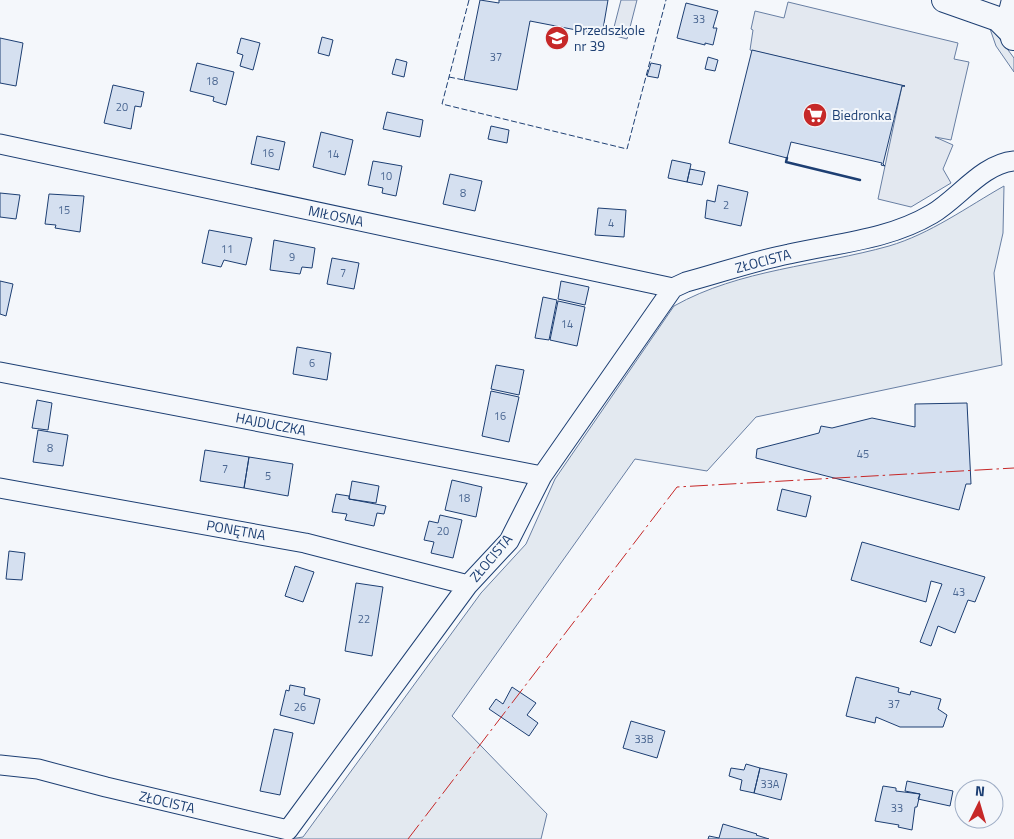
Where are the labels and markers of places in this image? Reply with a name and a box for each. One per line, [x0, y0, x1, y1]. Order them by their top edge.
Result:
place label: Przedszkole nr 39 [574, 19, 645, 56]
school or university icon: Przedszkole nr 39 [544, 25, 570, 51]
supermarket icon: Biedronka [802, 102, 828, 128]
place label: Biedronka [832, 104, 891, 125]

